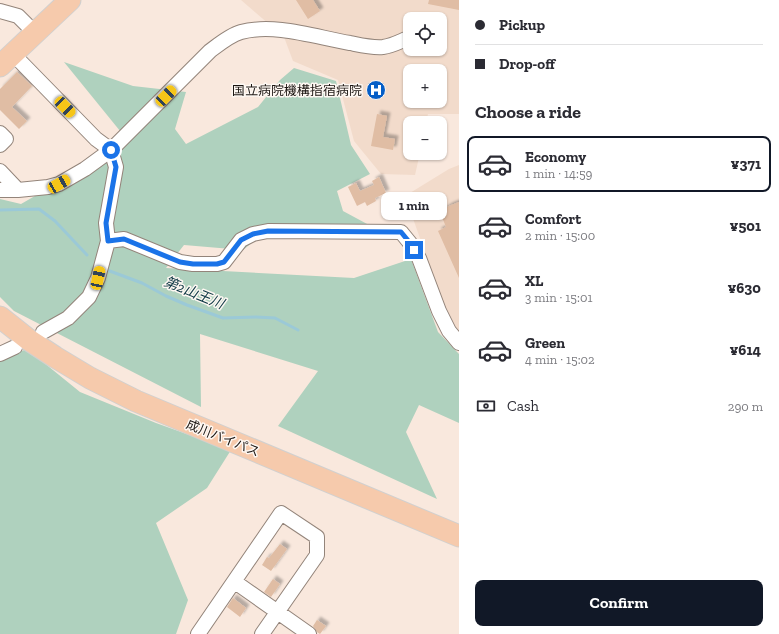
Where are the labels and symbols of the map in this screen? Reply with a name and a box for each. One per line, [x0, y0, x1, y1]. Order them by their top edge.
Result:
hospital icon: 国立病院機構指宿病院 [365, 79, 387, 101]
car [153, 83, 179, 109]
place label: 国立病院機構指宿病院 [232, 83, 362, 98]
car [52, 94, 78, 120]
route start [102, 141, 120, 159]
car [46, 173, 72, 195]
callout: 1 min [381, 192, 447, 220]
route end [405, 241, 423, 259]
car [90, 265, 106, 291]
water label: 第2山王川 [162, 273, 228, 313]
street label: 成川バイパス [184, 416, 262, 460]

